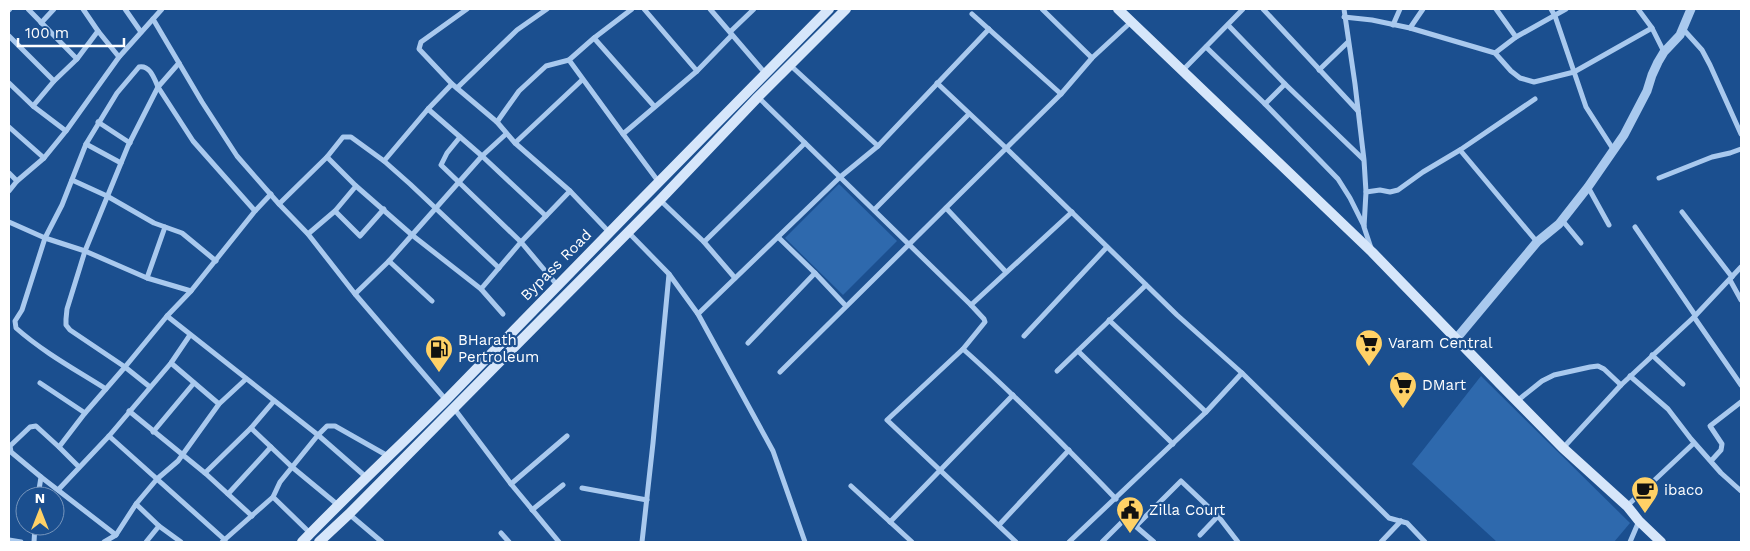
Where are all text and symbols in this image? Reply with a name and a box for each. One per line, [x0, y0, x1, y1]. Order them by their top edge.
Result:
scale bar [18, 15, 124, 47]
text: 100 m [25, 24, 69, 42]
street label: Bypass Road [517, 226, 595, 304]
supermarket icon: Varam Central [1354, 328, 1384, 367]
place label: BHarath Pertroleum [458, 331, 539, 366]
fuel station icon: BHarath Pertroleum [424, 334, 454, 373]
place label: Varam Central [1388, 334, 1493, 352]
supermarket icon: DMart [1388, 370, 1418, 409]
place label: DMart [1422, 376, 1467, 394]
cafe icon: ibaco [1630, 475, 1660, 514]
place label: ibaco [1664, 481, 1703, 499]
north arrow [15, 486, 65, 536]
text: N [35, 490, 45, 506]
public building icon: Zilla Court [1115, 495, 1145, 534]
place label: Zilla Court [1149, 501, 1226, 519]

